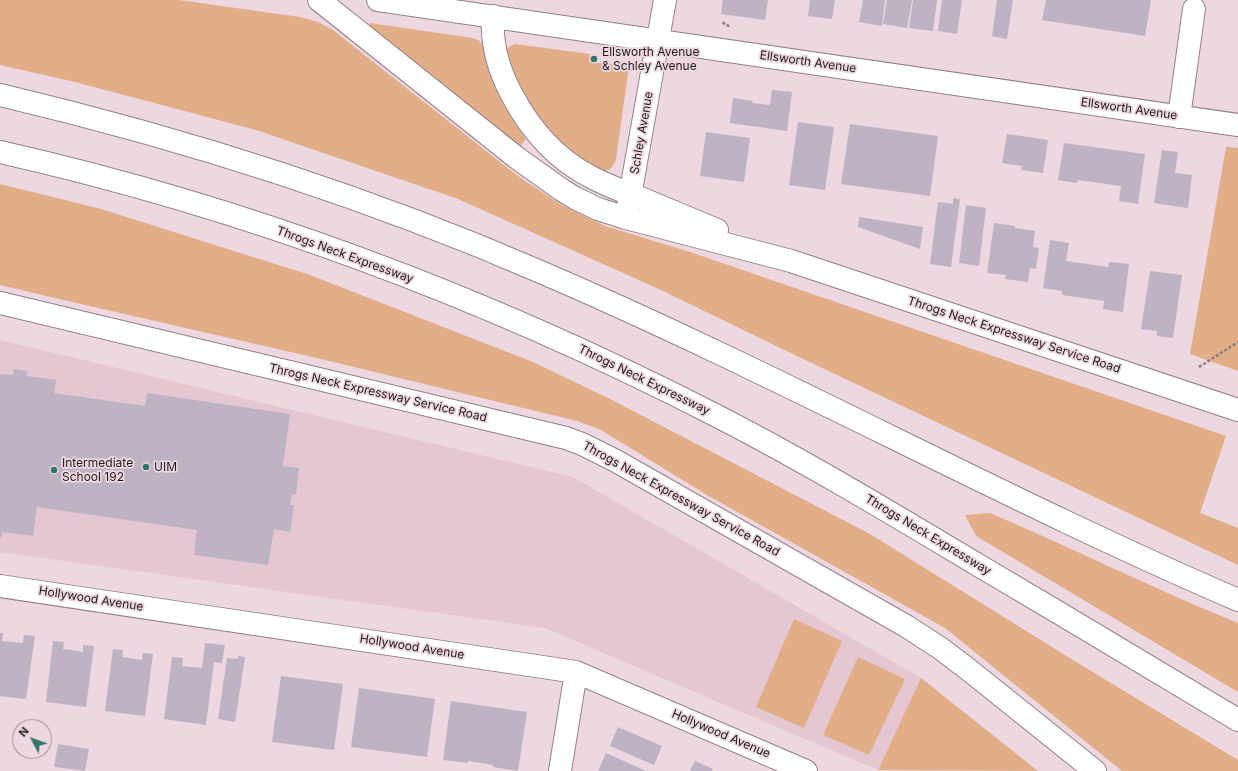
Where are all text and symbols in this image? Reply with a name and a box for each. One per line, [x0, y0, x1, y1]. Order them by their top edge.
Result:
place label: Ellsworth Avenue & Schley Avenue [602, 45, 699, 73]
street label: Ellsworth Avenue [759, 48, 857, 76]
marker: Ellsworth Avenue & Schley Avenue [589, 54, 599, 64]
street label: Schley Avenue [628, 91, 656, 175]
street label: Ellsworth Avenue [1080, 95, 1178, 123]
street label: Throgs Neck Expressway [275, 224, 415, 286]
street label: Throgs Neck Expressway Service Road [906, 294, 1122, 376]
street label: Throgs Neck Expressway [576, 342, 712, 418]
street label: Throgs Neck Expressway Service Road [268, 361, 488, 425]
street label: Throgs Neck Expressway Service Road [580, 439, 782, 559]
place label: Intermediate School 192 [62, 456, 133, 484]
place label: UIM [154, 460, 177, 474]
marker: UIM [141, 462, 151, 472]
marker: Intermediate School 192 [49, 465, 59, 475]
street label: Throgs Neck Expressway [862, 492, 994, 578]
street label: Hollywood Avenue [38, 584, 144, 614]
street label: Hollywood Avenue [359, 632, 465, 662]
street label: Hollywood Avenue [670, 707, 772, 761]
north arrow [12, 719, 52, 759]
text: N [16, 724, 32, 740]

